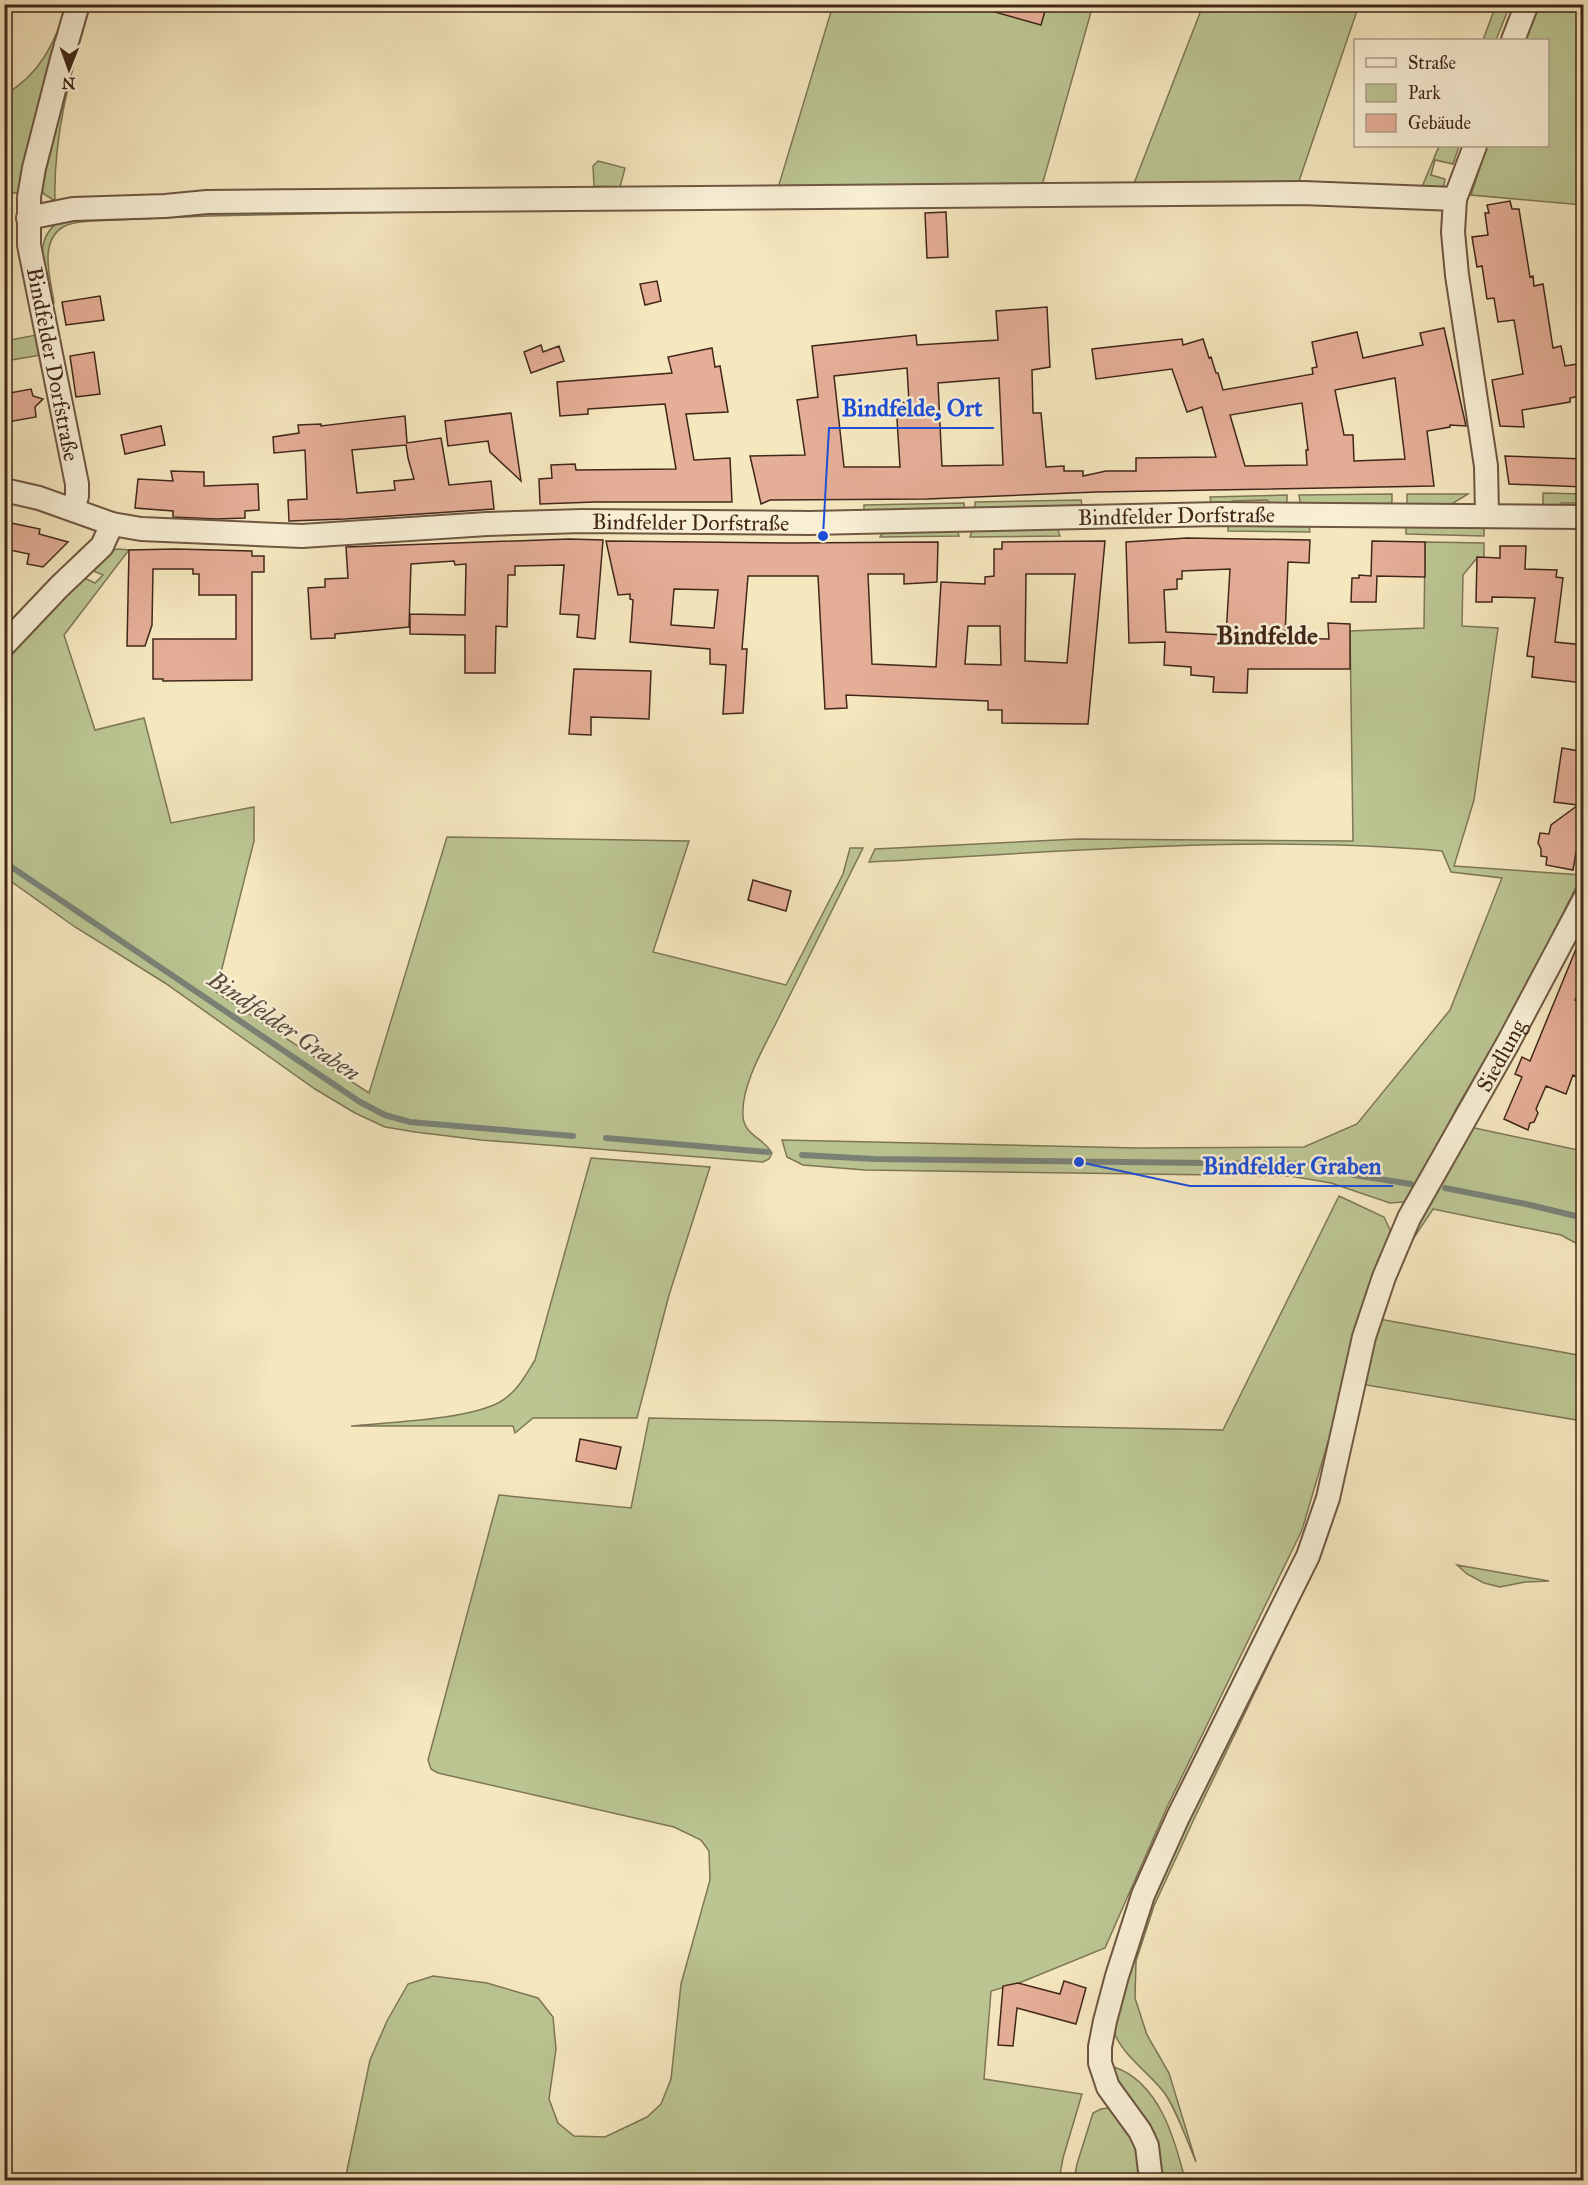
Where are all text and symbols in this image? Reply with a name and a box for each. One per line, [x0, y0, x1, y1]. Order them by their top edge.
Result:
north arrow [39, 39, 99, 99]
legend [1354, 39, 1549, 147]
text: Straße [1408, 52, 1456, 74]
text: N [61, 74, 76, 93]
text: Park [1408, 82, 1441, 104]
text: Gebäude [1408, 112, 1471, 134]
street label: Bindfelder Dorfstraße [21, 265, 85, 463]
callout: Bindfelde, Ort [829, 386, 994, 428]
text: Bindfelde, Ort [842, 393, 983, 423]
street label: Bindfelder Dorfstraße [1078, 500, 1275, 531]
street label: Bindfelder Dorfstraße [592, 508, 789, 536]
district label: Bindfelde [1216, 619, 1318, 651]
water label: Bindfelder Graben [201, 963, 366, 1088]
street label: Siedlung [1470, 1014, 1532, 1096]
callout: Bindfelder Graben [1190, 1144, 1393, 1186]
text: Bindfelder Graben [1202, 1151, 1382, 1181]

